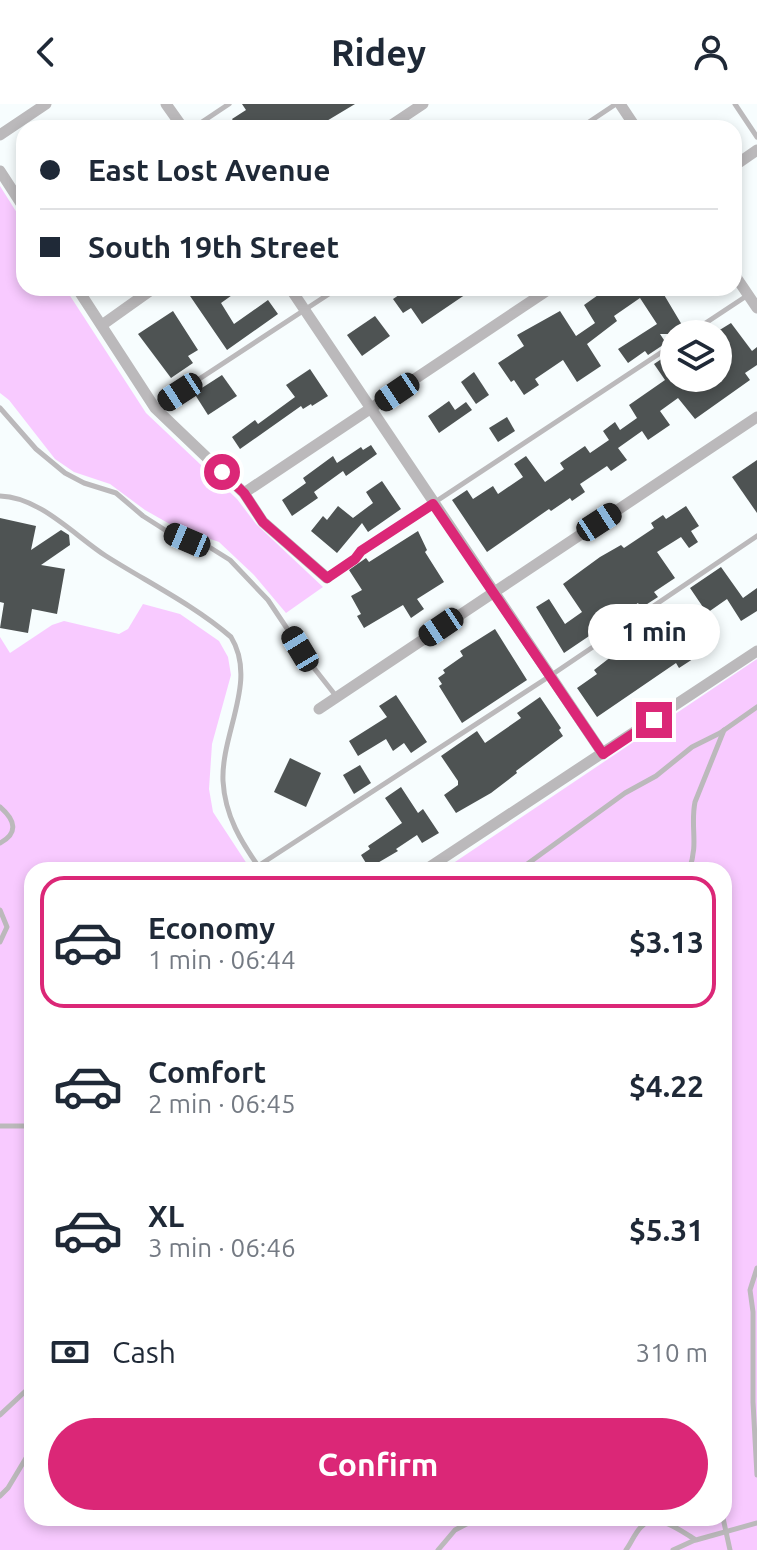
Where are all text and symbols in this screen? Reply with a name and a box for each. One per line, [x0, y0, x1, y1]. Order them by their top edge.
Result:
icon: back [24, 30, 68, 74]
icon: person [689, 30, 733, 74]
text: Ridey [331, 32, 426, 73]
text: East Lost Avenue [88, 153, 330, 187]
text: South 19th Street [88, 230, 339, 264]
map controls [660, 320, 732, 392]
button: layers [660, 320, 732, 392]
car [153, 369, 207, 415]
car [370, 369, 424, 415]
route start [204, 454, 240, 490]
car [572, 499, 626, 545]
car [160, 520, 214, 560]
car [414, 604, 468, 650]
callout: 1 min [588, 604, 720, 660]
text: 1 min [621, 617, 687, 646]
car [277, 622, 323, 676]
route end [636, 702, 672, 738]
icon: car [52, 906, 124, 978]
text: Economy [148, 911, 275, 945]
text: $3.13 [629, 925, 704, 959]
text: 1 min · 06:44 [148, 945, 296, 974]
icon: car [52, 1050, 124, 1122]
text: Comfort [148, 1055, 266, 1089]
text: $4.22 [629, 1069, 704, 1103]
text: 2 min · 06:45 [148, 1089, 296, 1118]
icon: car [52, 1194, 124, 1266]
text: XL [148, 1199, 184, 1233]
text: $5.31 [629, 1213, 704, 1247]
text: 3 min · 06:46 [148, 1233, 296, 1262]
icon: cash [48, 1330, 92, 1374]
text: Cash [112, 1335, 176, 1369]
text: 310 m [636, 1338, 708, 1367]
button: Confirm [48, 1418, 708, 1510]

